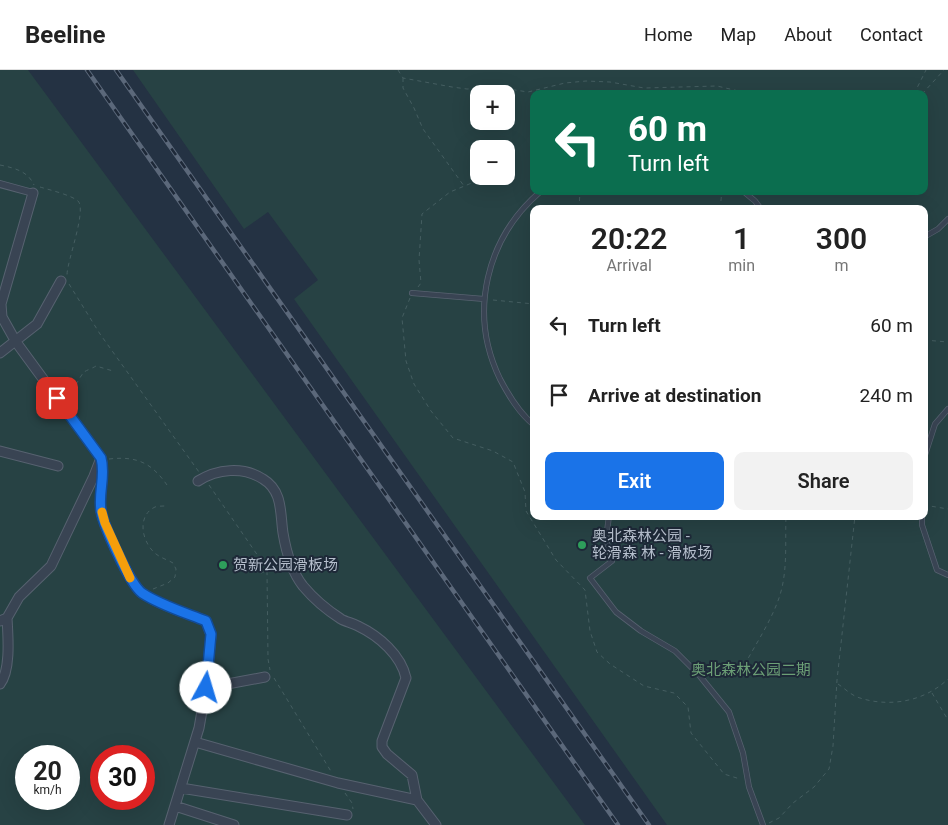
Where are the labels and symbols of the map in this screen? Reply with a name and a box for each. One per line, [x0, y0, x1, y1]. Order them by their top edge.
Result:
pin [36, 377, 78, 419]
place label: 奥北森林公园 - 轮滑森 林 - 滑板场 [592, 527, 712, 562]
marker: 奥北森林公园 - 轮滑森 林 - 滑板场 [576, 539, 588, 551]
place label: 贺新公园滑板场 [233, 556, 338, 574]
marker: 贺新公园滑板场 [217, 559, 229, 571]
position arrow [179, 661, 231, 713]
park label: 奥北森林公园二期 [691, 661, 811, 679]
speed limit sign: 30 [90, 745, 155, 810]

